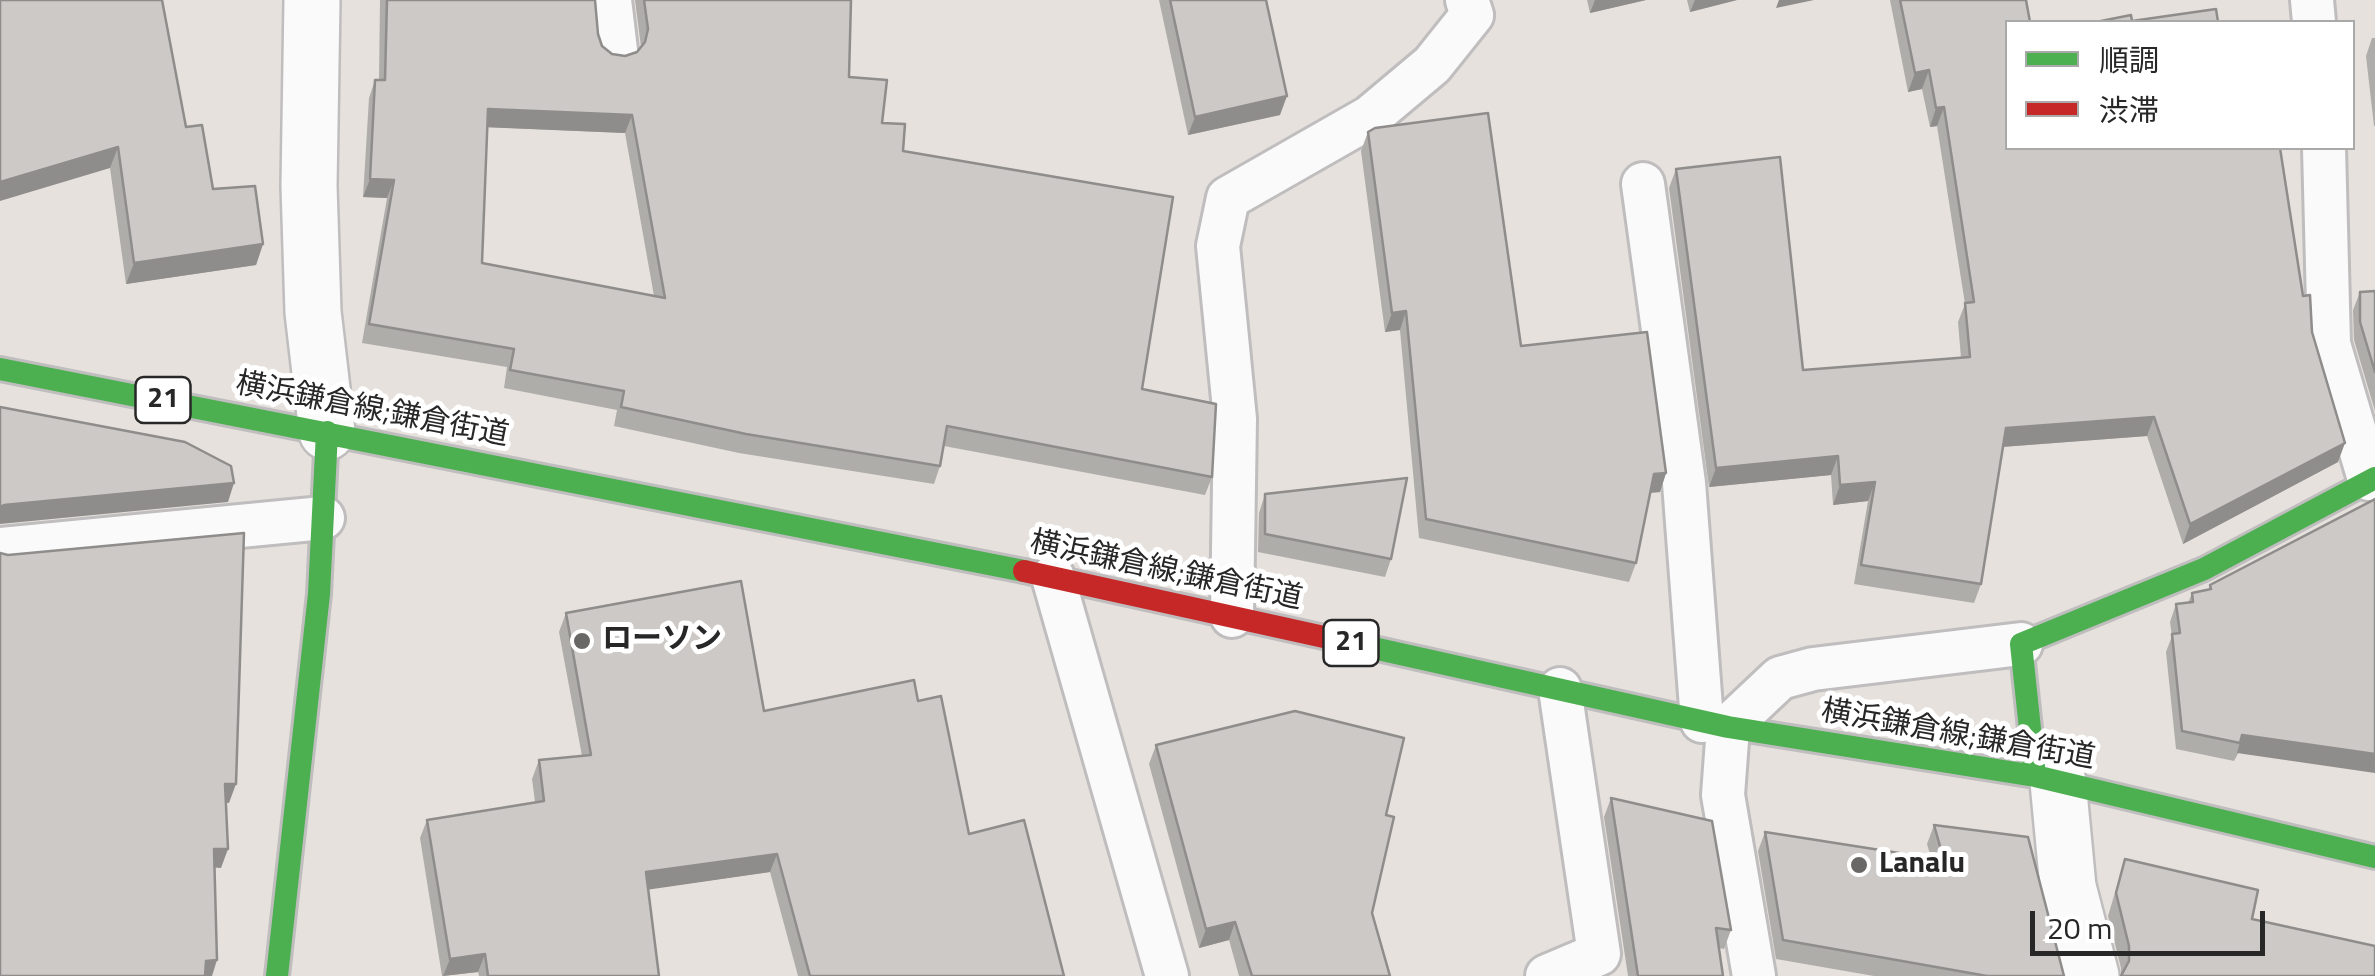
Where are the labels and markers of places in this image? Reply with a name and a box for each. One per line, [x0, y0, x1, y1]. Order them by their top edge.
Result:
place label: ローソン [602, 623, 722, 659]
marker: ローソン [571, 630, 593, 652]
place label: Lanalu [1879, 847, 1965, 883]
marker: Lanalu [1848, 854, 1870, 876]

